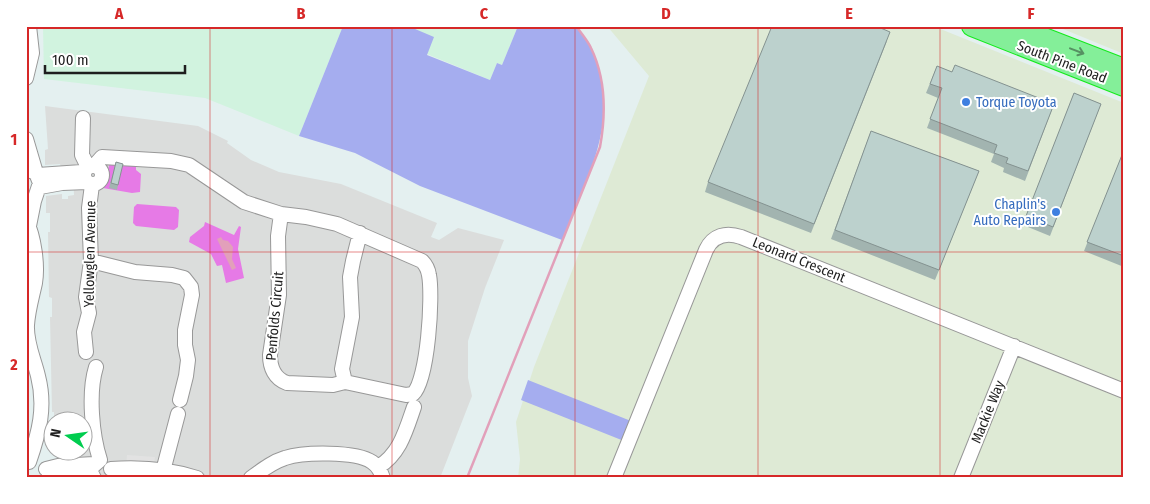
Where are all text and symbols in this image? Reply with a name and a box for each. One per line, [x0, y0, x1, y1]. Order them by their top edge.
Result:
text: A [114, 4, 124, 23]
text: B [297, 4, 306, 23]
text: C [480, 4, 489, 23]
text: D [661, 4, 671, 23]
text: E [845, 4, 853, 23]
text: F [1027, 4, 1035, 23]
street label: South Pine Road [1015, 37, 1109, 87]
scale bar [45, 42, 185, 74]
one-way arrow [1070, 48, 1085, 57]
text: 100 m [52, 51, 89, 69]
place label: Torque Toyota [976, 94, 1057, 111]
marker: Torque Toyota [960, 96, 972, 108]
text: 1 [11, 130, 17, 149]
place label: Chaplin's Auto Repairs [974, 196, 1046, 229]
street label: Yellowglen Avenue [81, 200, 99, 308]
marker: Chaplin's Auto Repairs [1050, 206, 1062, 218]
street label: Leonard Crescent [750, 234, 848, 287]
street label: Penfolds Circuit [263, 270, 287, 361]
text: 2 [9, 355, 18, 374]
street label: Mackie Way [968, 378, 1009, 446]
north arrow [42, 412, 92, 462]
text: N [47, 427, 65, 439]

